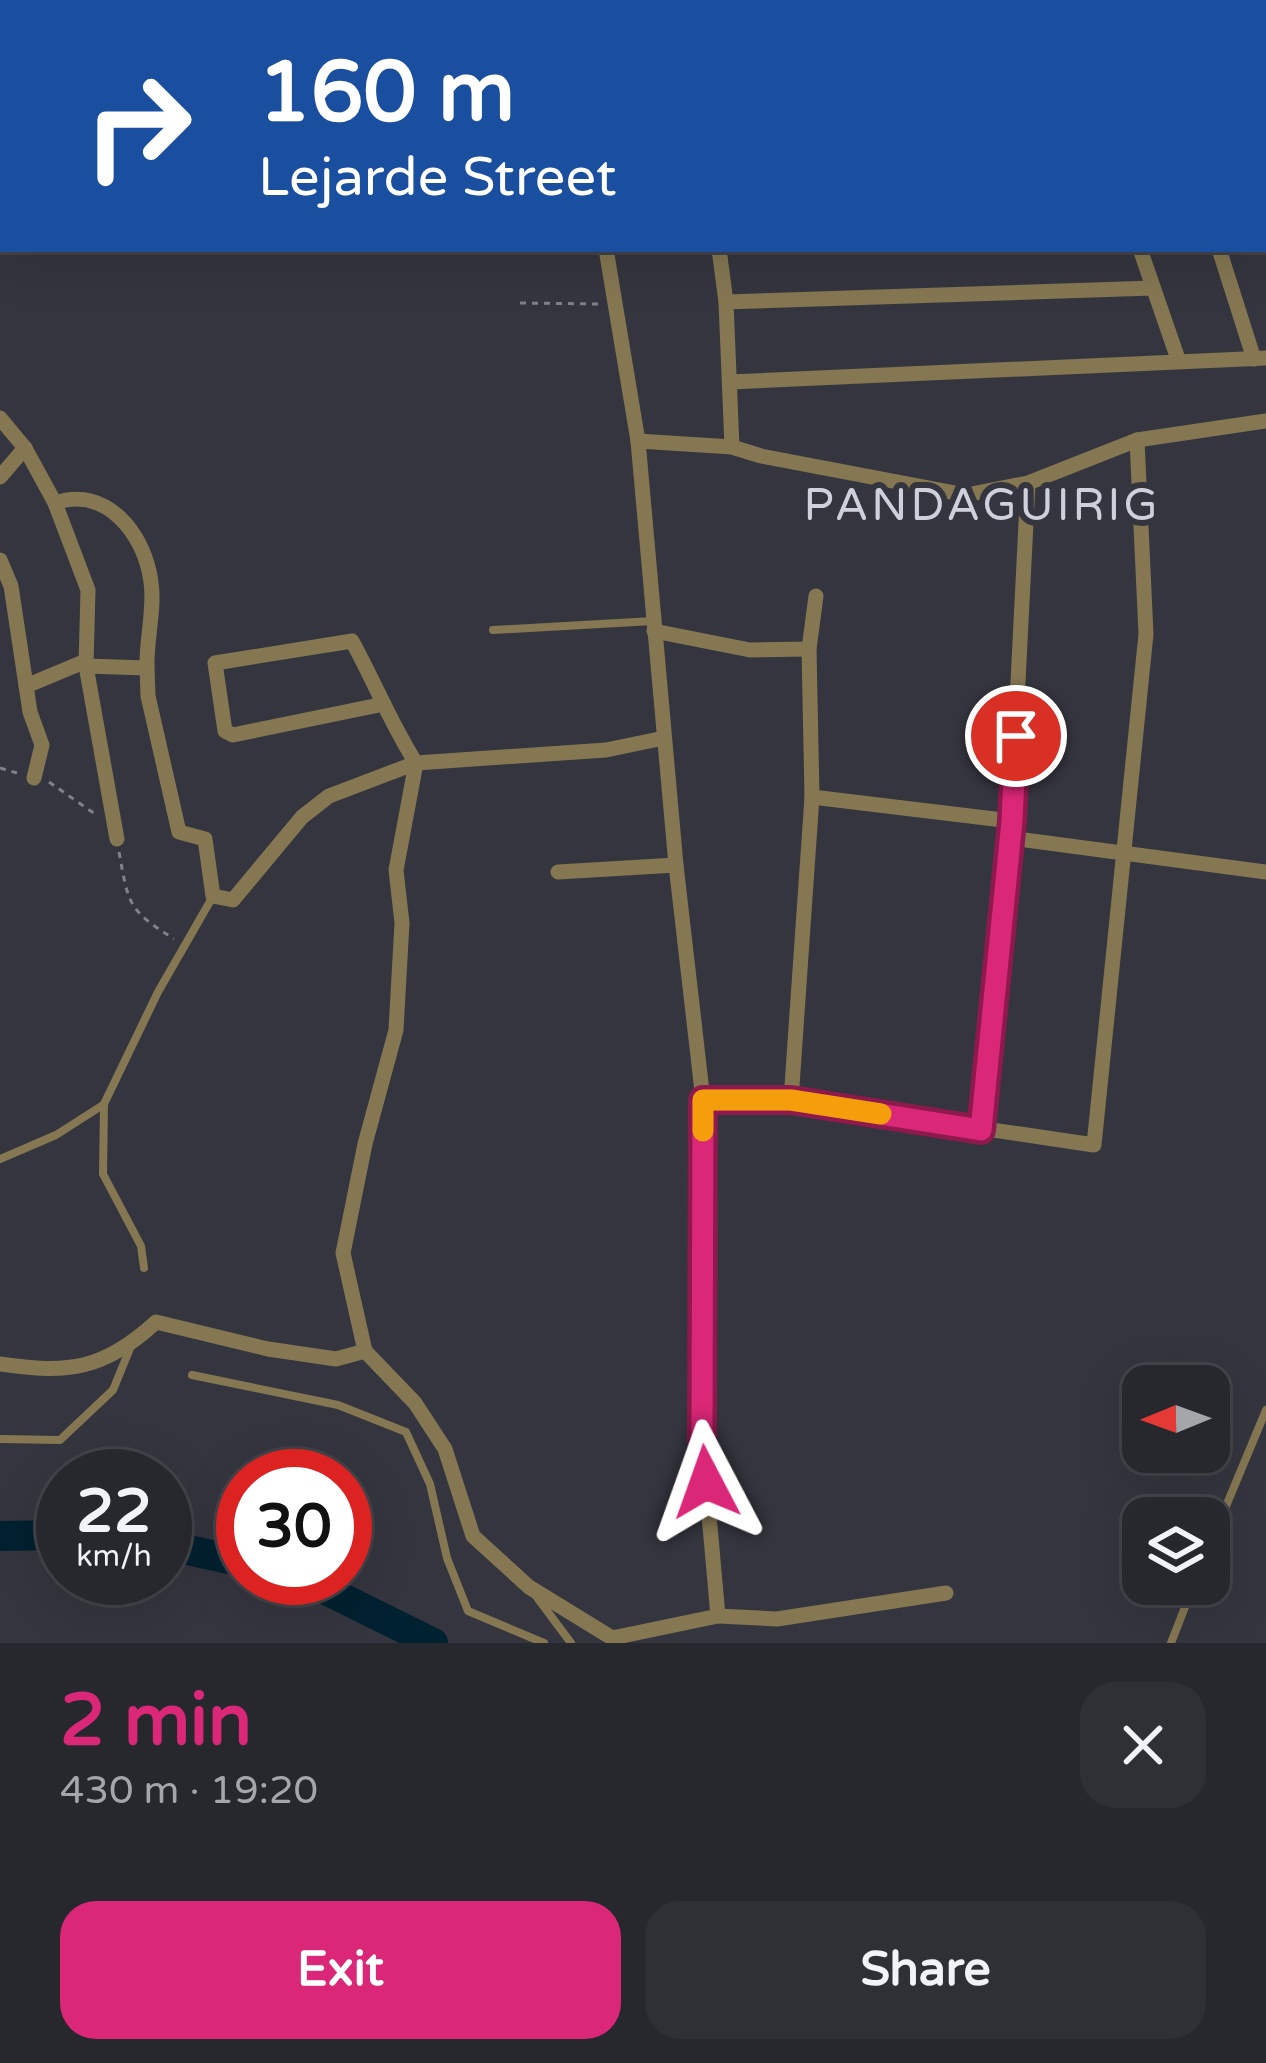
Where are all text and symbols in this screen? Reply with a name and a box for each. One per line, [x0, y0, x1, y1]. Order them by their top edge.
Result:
text: 160 m [258, 43, 515, 144]
icon: right [60, 48, 216, 204]
text: Lejarde Street [258, 145, 617, 210]
district label: PANDAGUIRIG [804, 479, 1160, 533]
pin [965, 685, 1067, 787]
icon: arrive [983, 703, 1049, 769]
north arrow [1122, 1365, 1230, 1473]
map controls [1122, 1365, 1230, 1605]
position arrow [643, 1419, 769, 1545]
speed limit sign: 30 [216, 1449, 372, 1605]
text: 22 [76, 1476, 152, 1548]
button: layers [1122, 1497, 1230, 1605]
text: km/h [76, 1538, 152, 1575]
text: 2 min [60, 1678, 252, 1765]
button: close [1080, 1682, 1206, 1808]
text: 430 m · 19:20 [60, 1767, 318, 1814]
button: Exit [60, 1901, 621, 2039]
button: Share [645, 1901, 1206, 2039]

